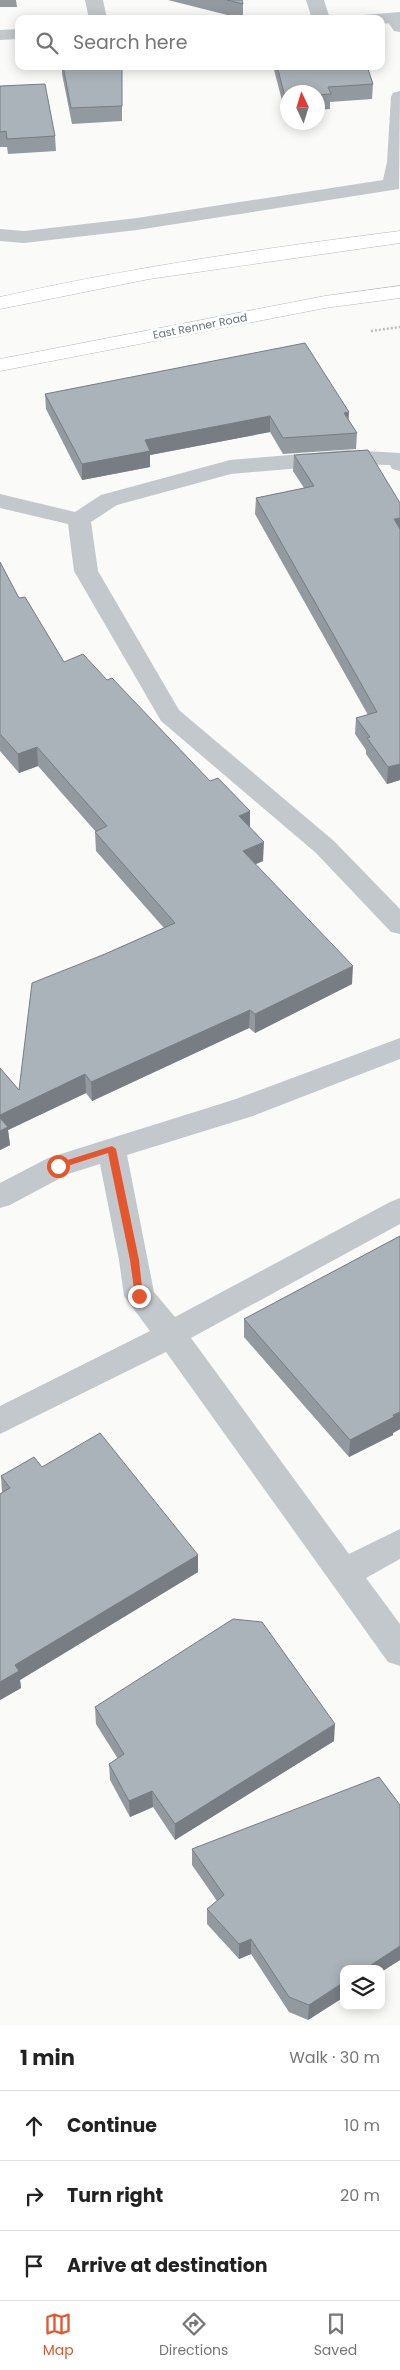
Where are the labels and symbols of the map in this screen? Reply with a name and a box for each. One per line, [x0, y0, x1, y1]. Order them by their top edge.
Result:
north arrow [280, 85, 325, 130]
street label: East Renner Road [151, 309, 249, 343]
route start [47, 1155, 70, 1178]
route end [128, 1285, 151, 1308]

